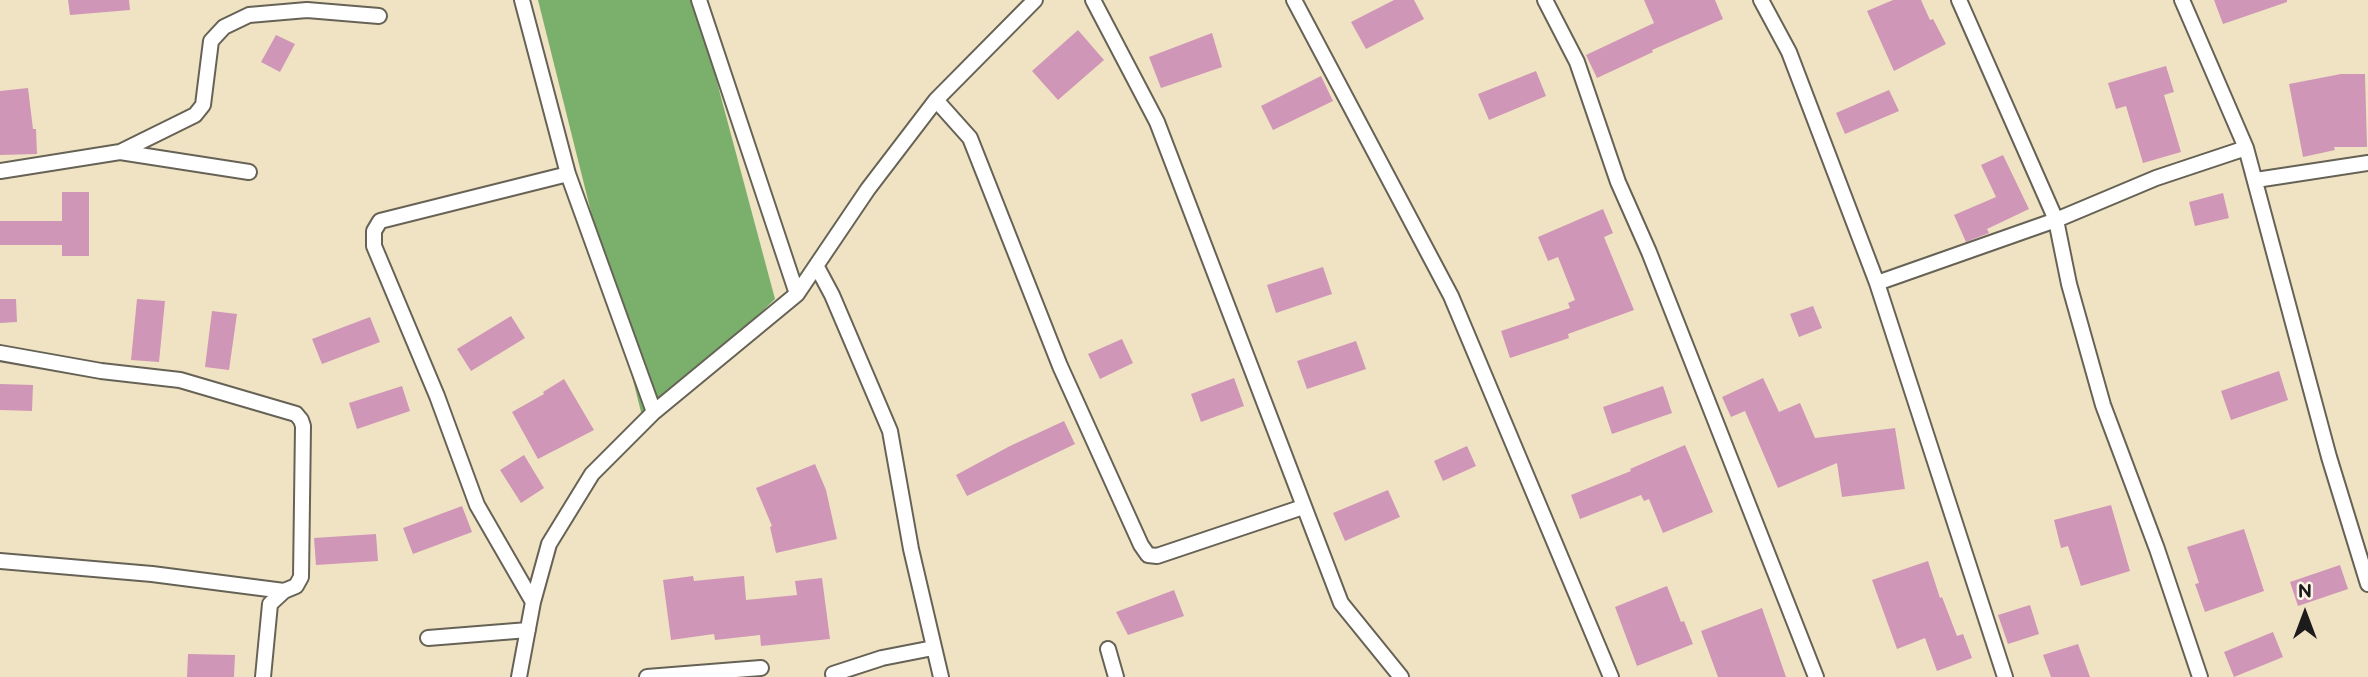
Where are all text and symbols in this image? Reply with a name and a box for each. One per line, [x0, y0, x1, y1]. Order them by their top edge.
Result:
north arrow [2270, 579, 2340, 649]
text: N [2298, 581, 2312, 604]

